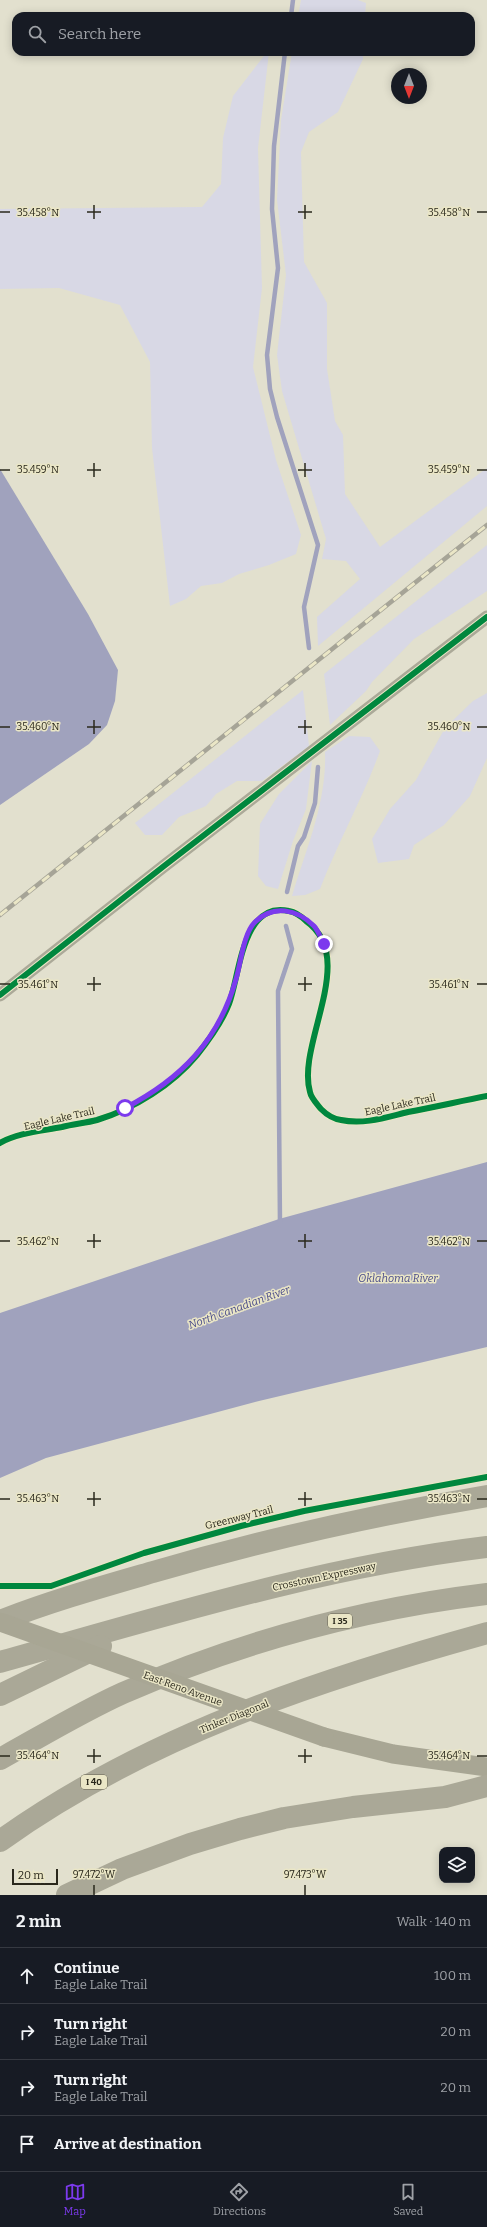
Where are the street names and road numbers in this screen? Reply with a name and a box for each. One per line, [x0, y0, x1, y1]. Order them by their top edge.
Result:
street label: Eagle Lake Trail [364, 1092, 437, 1118]
street label: Eagle Lake Trail [23, 1105, 96, 1133]
street label: Greenway Trail [204, 1504, 275, 1532]
street label: Crosstown Expressway [271, 1560, 378, 1594]
road number: I 35 [328, 1614, 352, 1628]
street label: East Reno Avenue [142, 1669, 224, 1709]
street label: Tinker Diagonal [198, 1698, 271, 1736]
road number: I 40 [81, 1775, 107, 1789]

